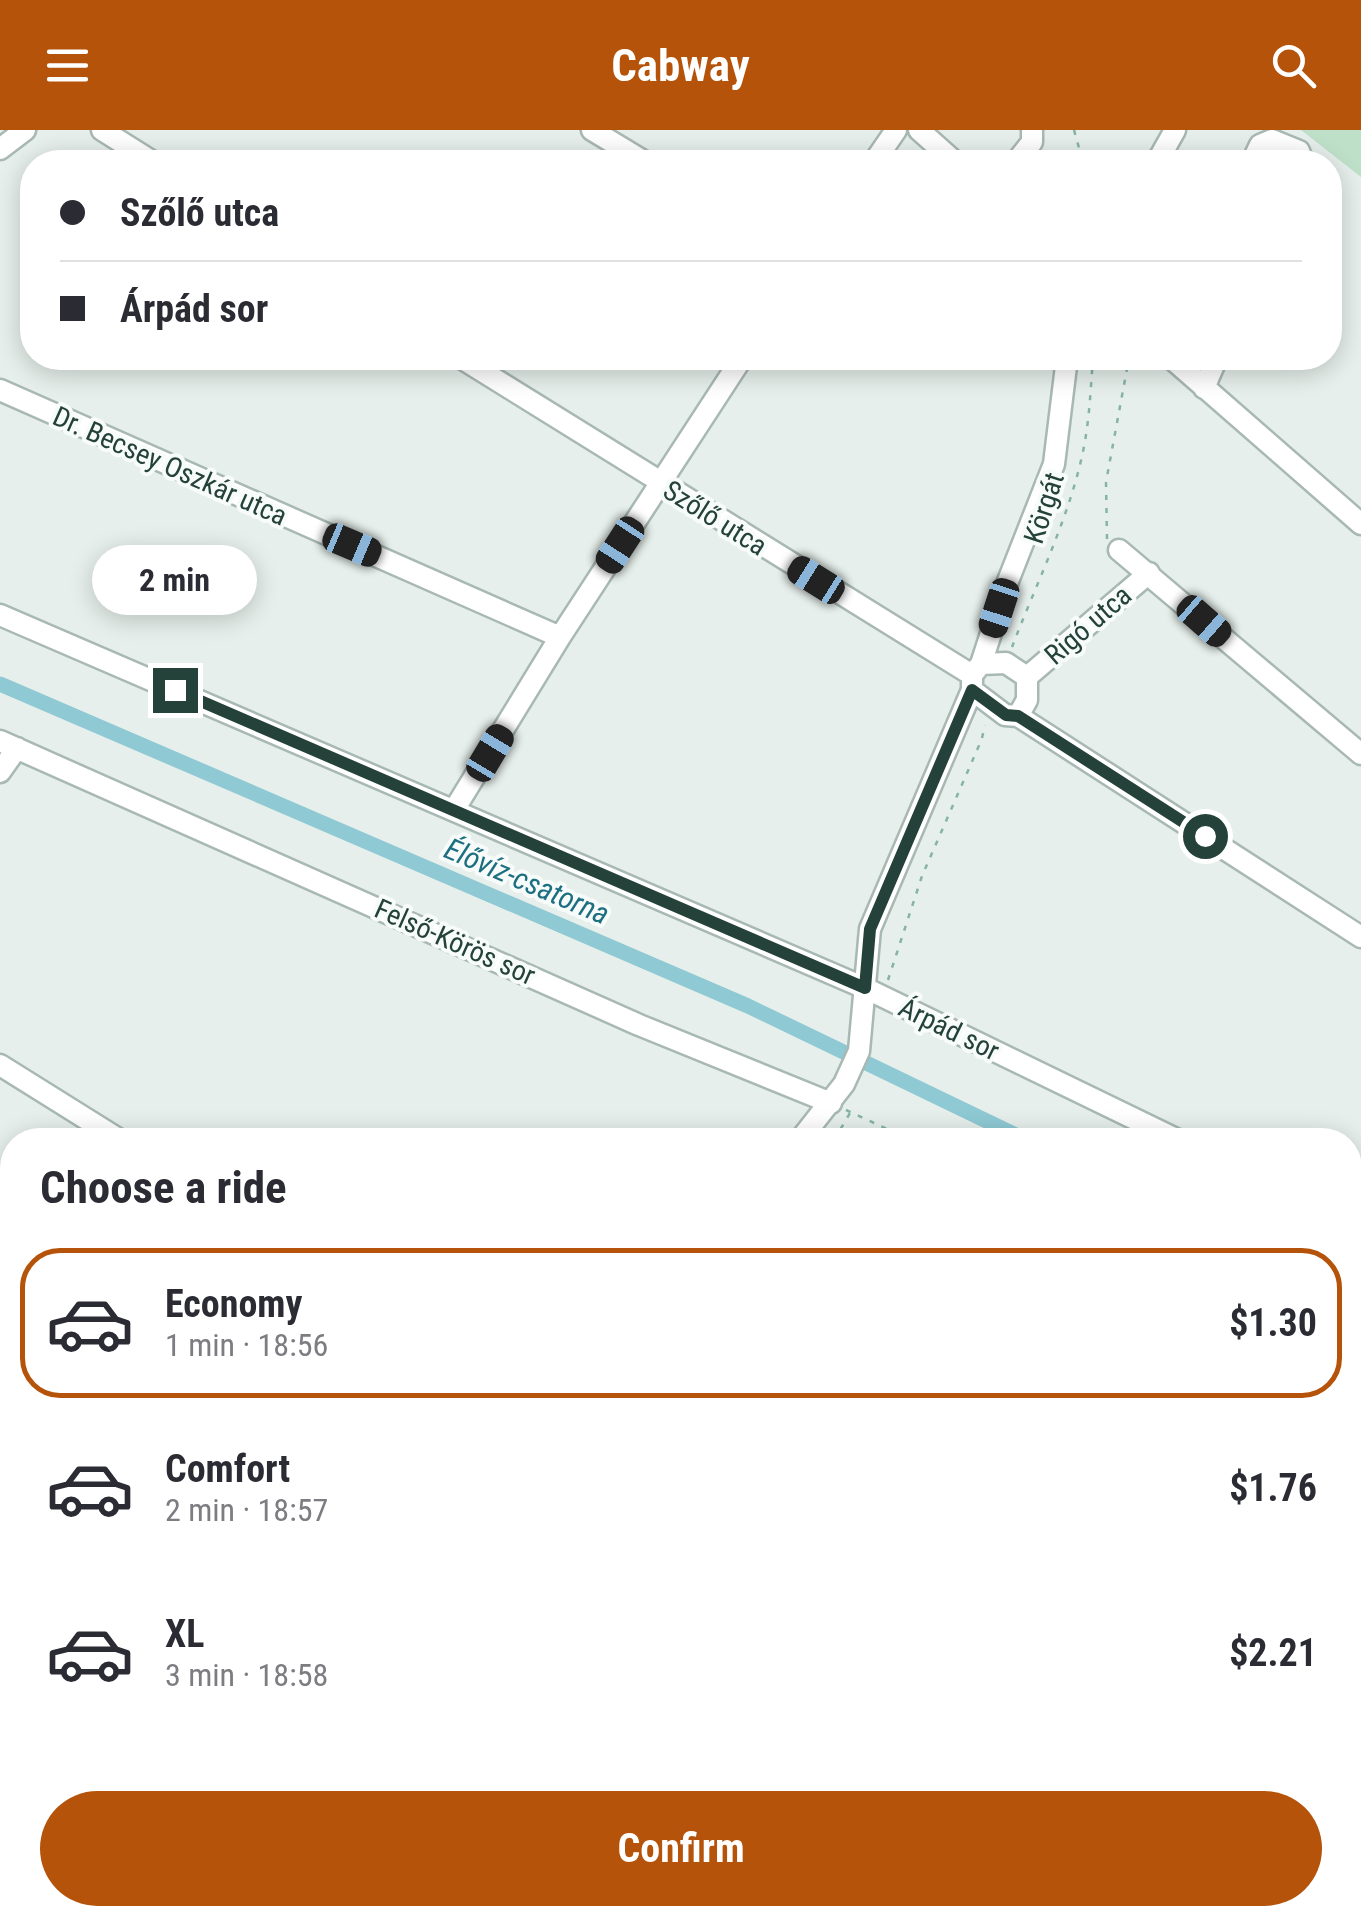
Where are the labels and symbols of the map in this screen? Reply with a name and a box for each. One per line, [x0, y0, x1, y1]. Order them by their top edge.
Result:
street label: Dr. Becsey Oszkár utca [48, 400, 292, 532]
street label: Körgát [1017, 468, 1071, 548]
street label: Szőlő utca [657, 473, 773, 563]
car [591, 512, 649, 578]
car [319, 519, 385, 571]
callout: 2 min [92, 545, 258, 615]
car [783, 551, 849, 609]
car [975, 575, 1023, 641]
street label: Rigó utca [1038, 579, 1138, 671]
car [1172, 590, 1236, 652]
route end [153, 668, 198, 713]
car [462, 720, 518, 786]
route start [1183, 814, 1228, 859]
water label: Élővíz-csatorna [439, 831, 615, 931]
street label: Felső-Körös sor [370, 892, 540, 992]
street label: Árpád sor [893, 991, 1005, 1067]

